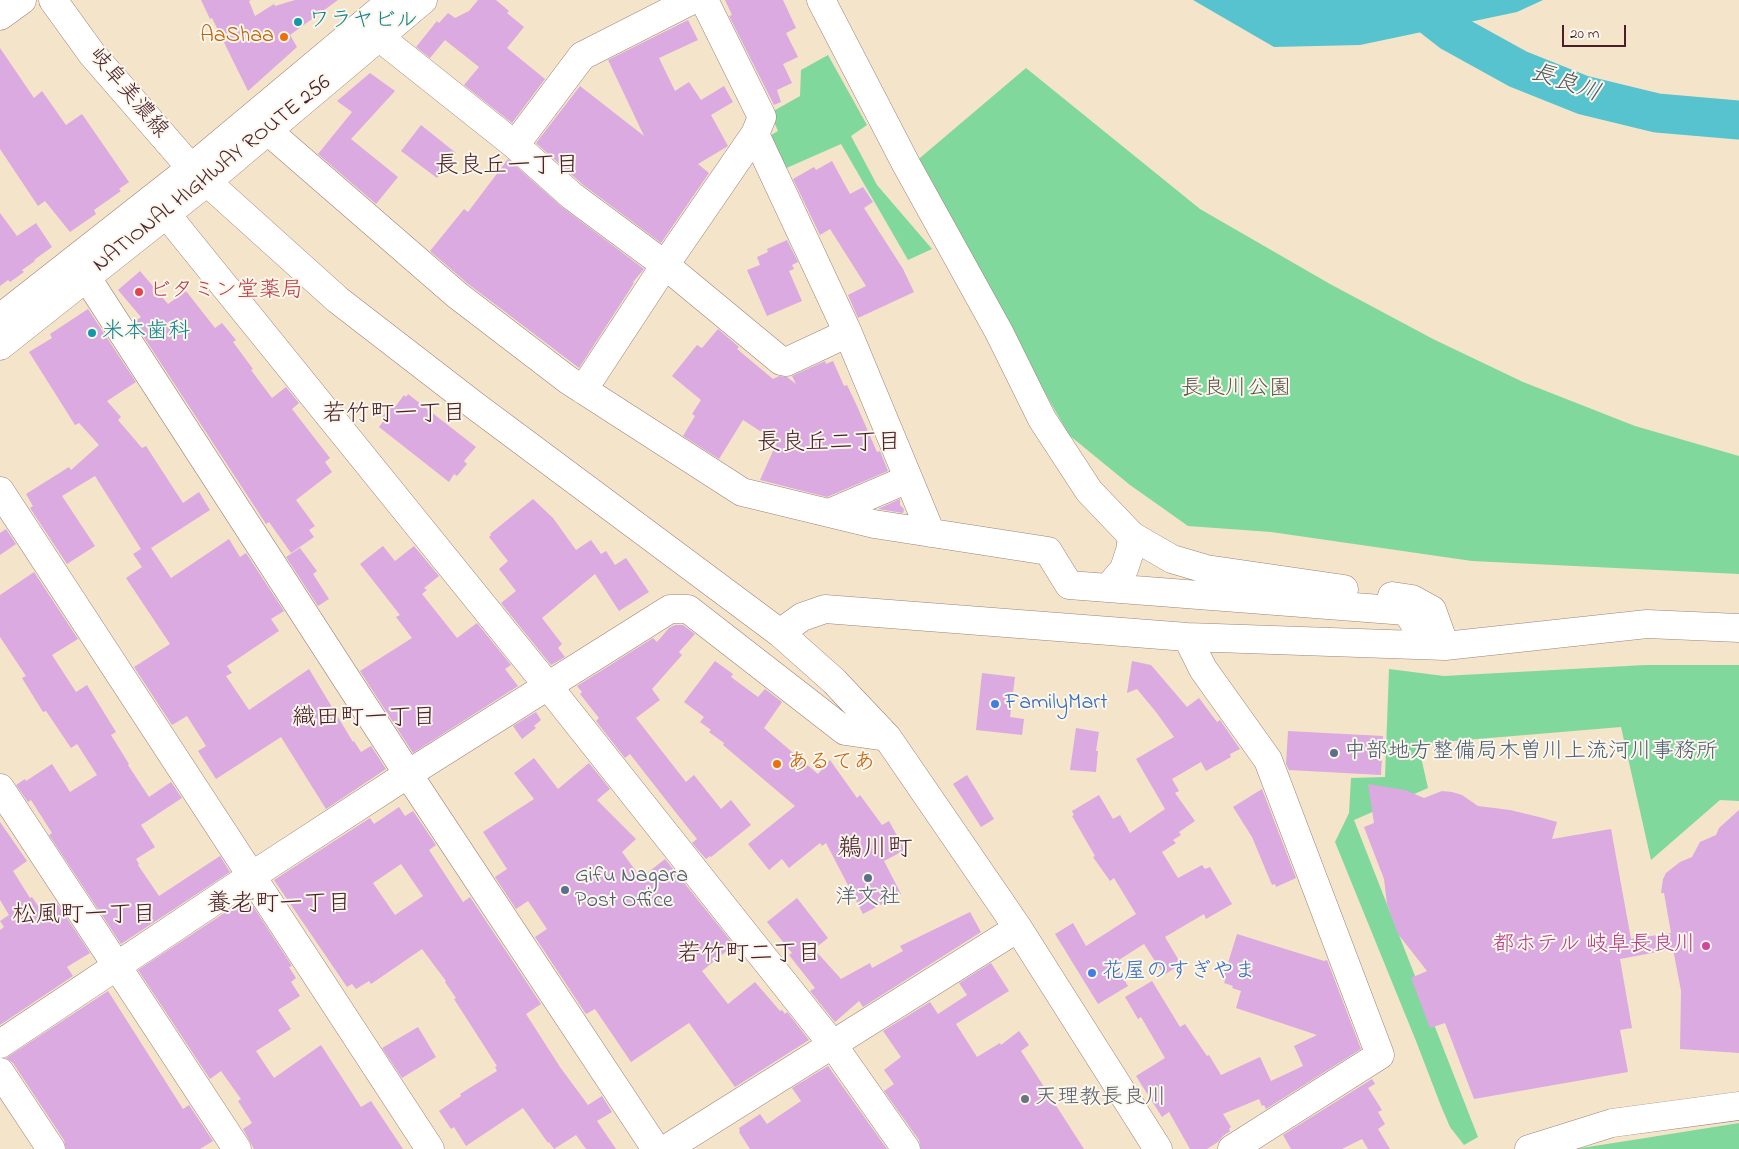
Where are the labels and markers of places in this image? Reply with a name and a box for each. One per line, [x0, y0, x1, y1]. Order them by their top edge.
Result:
place label: ワラヤビル [308, 9, 418, 35]
marker: ワラヤビル [292, 16, 304, 28]
place label: AaShaa [200, 24, 274, 50]
marker: AaShaa [278, 31, 290, 43]
place label: ビタミン堂薬局 [149, 279, 303, 305]
marker: ビタミン堂薬局 [133, 286, 145, 298]
place label: 米本歯科 [102, 320, 190, 346]
marker: 米本歯科 [86, 327, 98, 339]
place label: FamilyMart [1005, 691, 1108, 717]
marker: FamilyMart [989, 698, 1001, 710]
place label: 中部地方整備局木曽川上流河川事務所 [1344, 740, 1718, 766]
marker: 中部地方整備局木曽川上流河川事務所 [1328, 747, 1340, 759]
place label: あるてあ [787, 751, 875, 777]
marker: あるてあ [771, 758, 783, 770]
place label: Gifu Nagara Post Office [575, 864, 688, 916]
marker: 洋文社 [862, 872, 874, 884]
marker: Gifu Nagara Post Office [559, 884, 571, 896]
place label: 洋文社 [835, 886, 901, 912]
place label: 都ホテル 岐阜長良川 [1493, 933, 1696, 959]
marker: 都ホテル 岐阜長良川 [1700, 940, 1712, 952]
place label: 花屋のすぎやま [1102, 960, 1256, 986]
marker: 花屋のすぎやま [1086, 967, 1098, 979]
place label: 天理教長良川 [1035, 1086, 1167, 1112]
marker: 天理教長良川 [1019, 1093, 1031, 1105]

